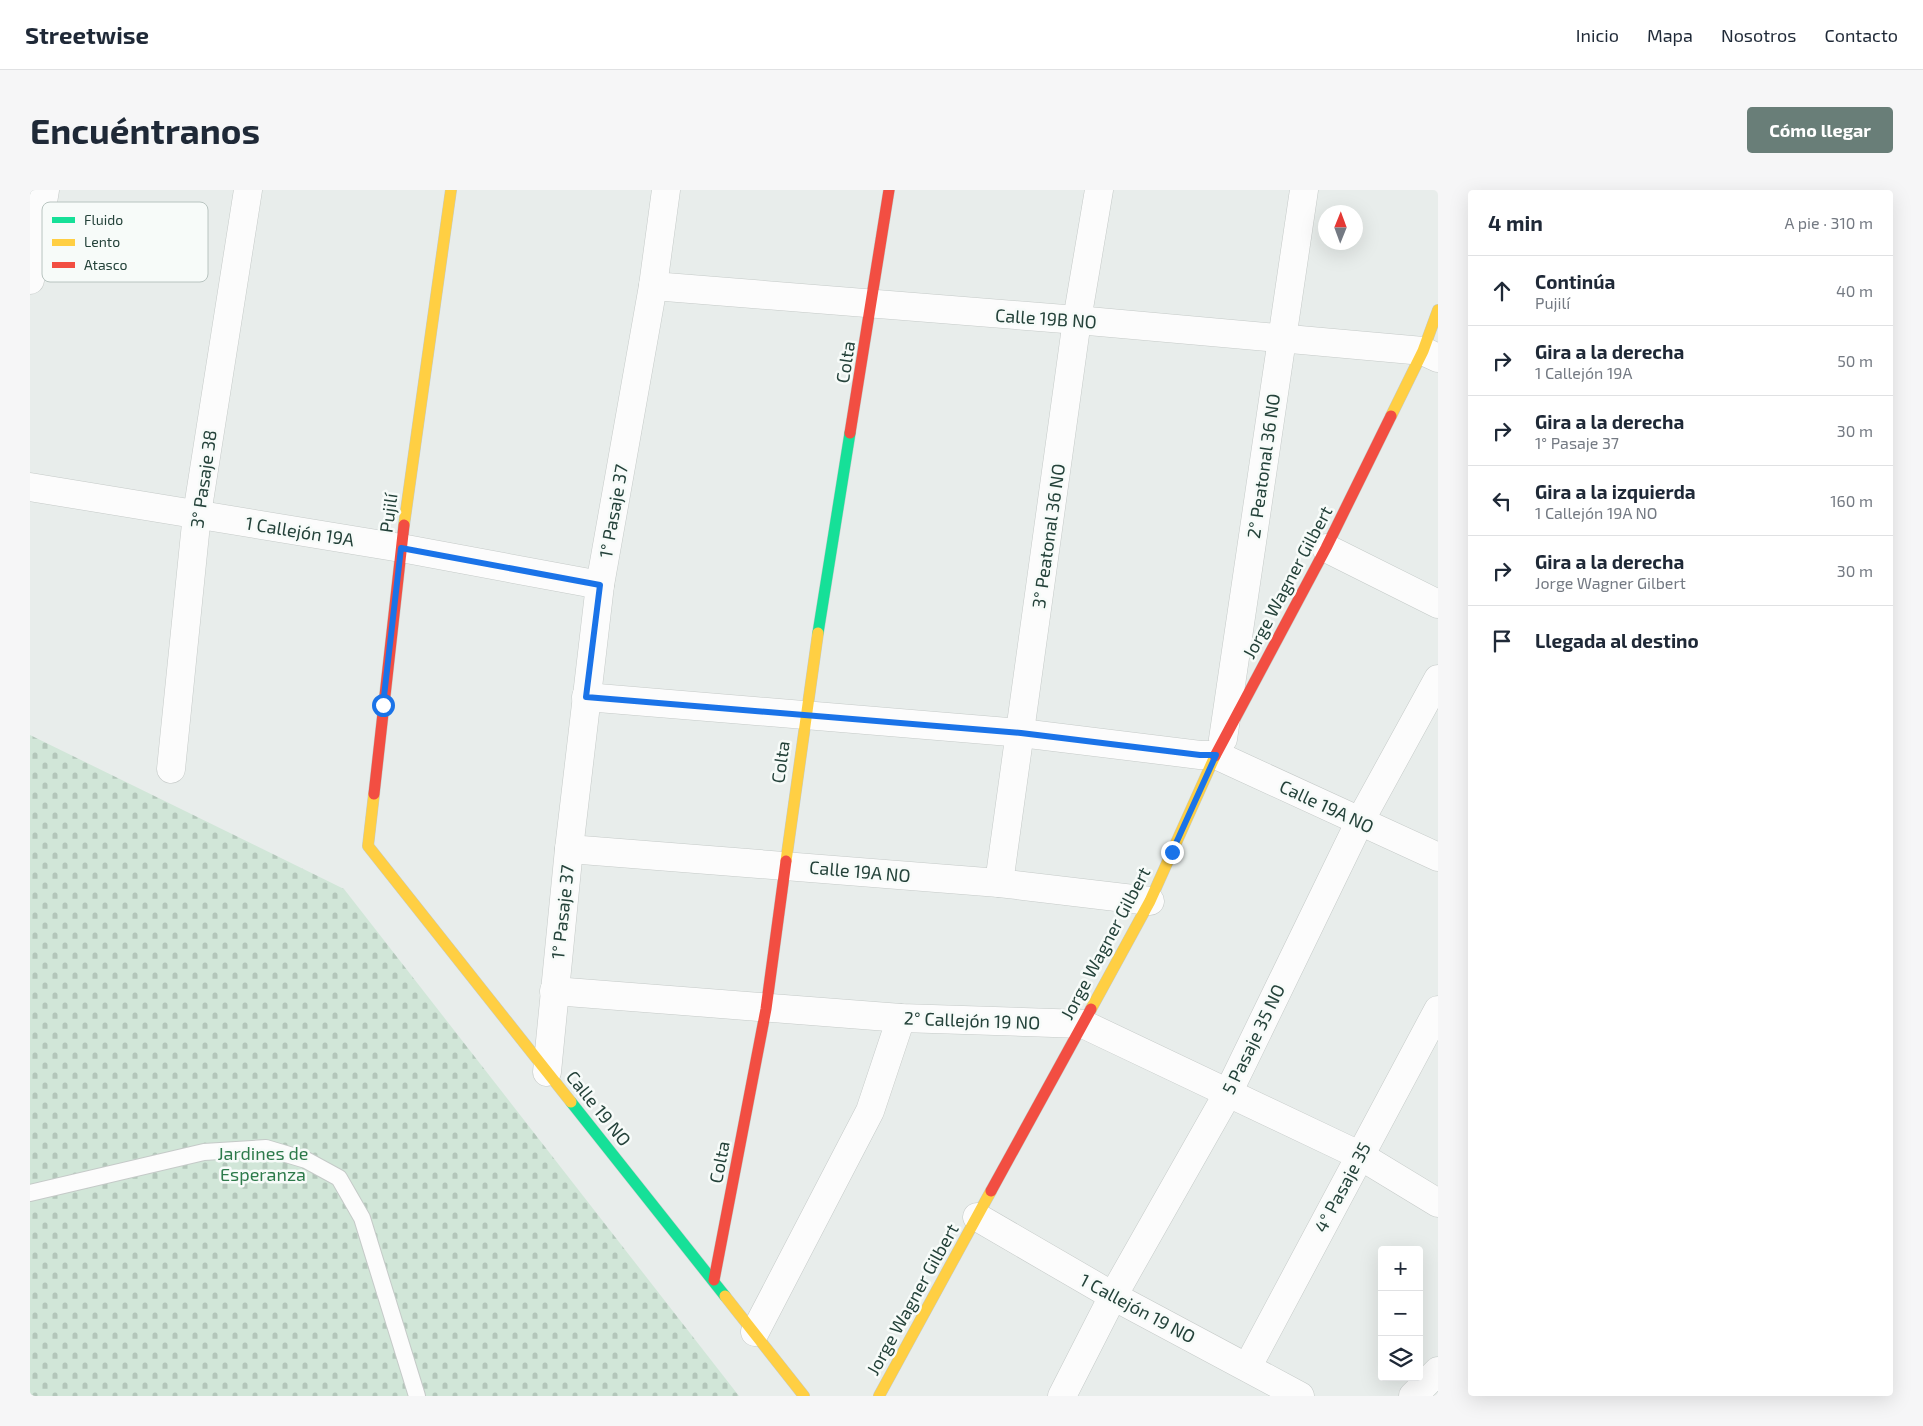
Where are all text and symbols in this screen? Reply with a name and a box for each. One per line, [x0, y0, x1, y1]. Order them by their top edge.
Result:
text: Streetwise [25, 20, 149, 49]
text: Inicio [1576, 24, 1619, 46]
text: Mapa [1647, 24, 1693, 46]
text: Nosotros [1721, 24, 1796, 46]
text: Contacto [1824, 24, 1898, 46]
button: Cómo llegar [1747, 107, 1893, 153]
text: Encuéntranos [30, 109, 260, 151]
legend [42, 202, 208, 282]
north arrow [1318, 205, 1363, 250]
text: 4 min [1488, 210, 1543, 235]
text: Fluido [84, 211, 123, 228]
text: A pie · 310 m [1785, 213, 1873, 232]
text: Lento [84, 233, 120, 250]
text: Atasco [84, 256, 127, 273]
text: Continúa [1535, 270, 1615, 293]
icon: ahead [1488, 277, 1516, 305]
text: 40 m [1836, 281, 1873, 300]
text: Pujilí [1535, 293, 1570, 312]
street label: Calle 19B NO [994, 303, 1098, 333]
street label: Colta [831, 339, 859, 385]
text: Gira a la derecha [1535, 340, 1684, 363]
icon: right [1488, 347, 1516, 375]
text: 50 m [1837, 351, 1873, 370]
text: 1 Callejón 19A [1535, 363, 1632, 382]
street label: 2° Peatonal 36 NO [1242, 392, 1284, 540]
text: Gira a la derecha [1535, 410, 1684, 433]
icon: right [1488, 417, 1516, 445]
text: 30 m [1837, 421, 1873, 440]
street label: 3° Pasaje 38 [185, 428, 221, 530]
text: 1° Pasaje 37 [1535, 433, 1619, 452]
street label: 3° Peatonal 36 NO [1027, 462, 1069, 610]
street label: 1° Pasaje 37 [594, 463, 632, 559]
text: Gira a la izquierda [1535, 480, 1696, 503]
icon: left [1488, 487, 1516, 515]
street label: Pujilí [374, 491, 402, 534]
text: 160 m [1830, 491, 1873, 510]
street label: Jorge Wagner Gilbert [1237, 502, 1337, 662]
text: 1 Callejón 19A NO [1535, 503, 1658, 522]
street label: 1 Callejón 19A [244, 512, 357, 551]
text: Gira a la derecha [1535, 550, 1684, 573]
icon: right [1488, 557, 1516, 585]
text: 30 m [1837, 561, 1873, 580]
text: Jorge Wagner Gilbert [1535, 573, 1686, 592]
icon: arrive [1488, 627, 1516, 655]
text: Llegada al destino [1535, 629, 1699, 652]
route start [372, 694, 395, 717]
street label: Colta [766, 739, 794, 785]
street label: Calle 19A NO [1276, 775, 1378, 837]
route end [1161, 841, 1184, 864]
street label: Calle 19A NO [808, 856, 912, 886]
street label: Jorge Wagner Gilbert [1055, 863, 1155, 1023]
street label: 1° Pasaje 37 [546, 864, 578, 960]
street label: 5 Pasaje 35 NO [1217, 980, 1289, 1098]
street label: 2° Callejón 19 NO [903, 1007, 1041, 1033]
street label: Calle 19 NO [562, 1066, 636, 1150]
street label: 4° Pasaje 35 [1309, 1138, 1375, 1236]
street label: Colta [704, 1139, 734, 1185]
park label: Jardines de Esperanza [217, 1142, 309, 1185]
street label: Jorge Wagner Gilbert [861, 1219, 963, 1379]
map controls [1378, 1246, 1423, 1381]
button: + [1378, 1246, 1423, 1291]
street label: 1 Callejón 19 NO [1077, 1268, 1199, 1348]
button: − [1378, 1291, 1423, 1336]
button: layers [1378, 1336, 1423, 1381]

